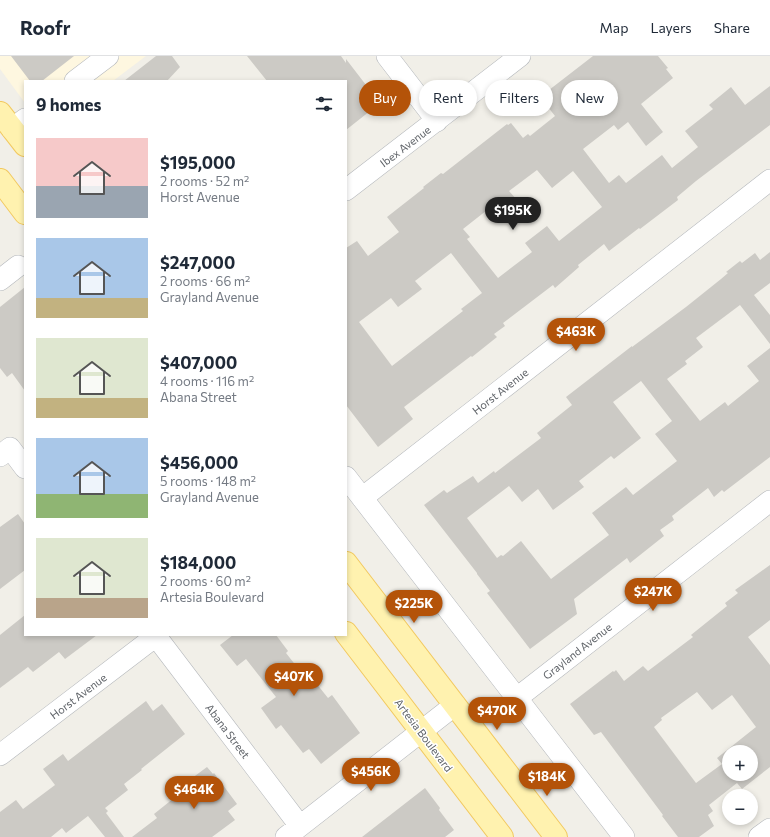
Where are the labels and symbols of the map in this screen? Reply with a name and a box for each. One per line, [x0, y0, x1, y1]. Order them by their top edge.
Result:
street label: Ibex Avenue [377, 123, 433, 169]
pin: $195K [485, 197, 541, 231]
pin: $463K [548, 318, 604, 352]
street label: Horst Avenue [469, 365, 531, 417]
pin: $247K [625, 578, 681, 612]
pin: $225K [386, 590, 442, 624]
street label: Grayland Avenue [540, 620, 614, 682]
pin: $407K [266, 663, 322, 697]
street label: Horst Avenue [47, 670, 109, 721]
street label: Artesia Boulevard [392, 696, 456, 774]
pin: $470K [469, 697, 525, 731]
street label: Abana Street [203, 701, 253, 761]
pin: $456K [343, 758, 399, 792]
pin: $184K [519, 763, 575, 797]
pin: $464K [166, 776, 222, 810]

